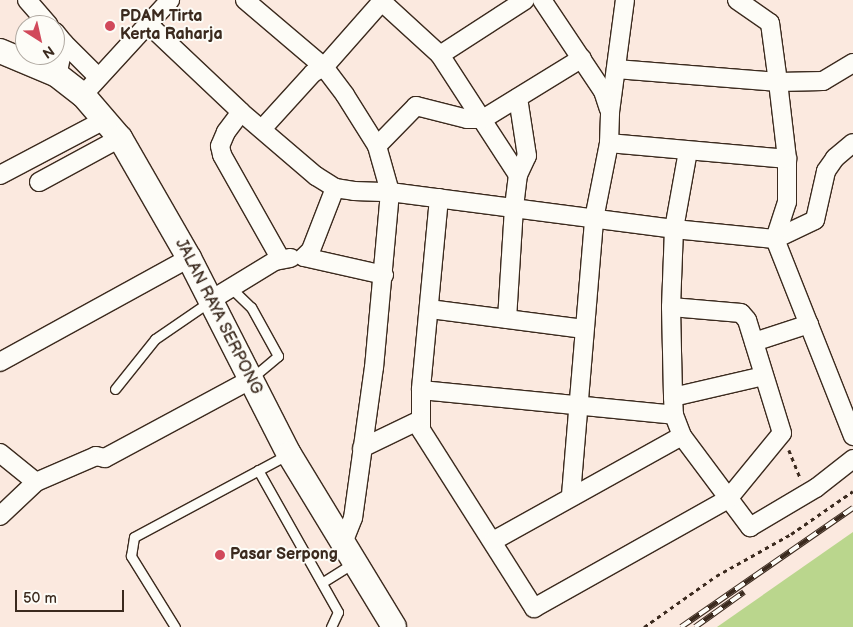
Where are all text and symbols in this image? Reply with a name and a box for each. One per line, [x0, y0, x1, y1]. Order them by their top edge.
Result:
place label: PDAM Tirta Kerta Raharja [120, 7, 223, 45]
north arrow [15, 15, 65, 65]
marker: PDAM Tirta Kerta Raharja [104, 20, 116, 32]
text: N [39, 42, 58, 62]
street label: JALAN RAYA SERPONG [170, 236, 266, 398]
place label: Pasar Serpong [230, 545, 338, 565]
marker: Pasar Serpong [214, 549, 226, 561]
scale bar [18, 580, 126, 612]
text: 50 m [23, 589, 57, 608]

